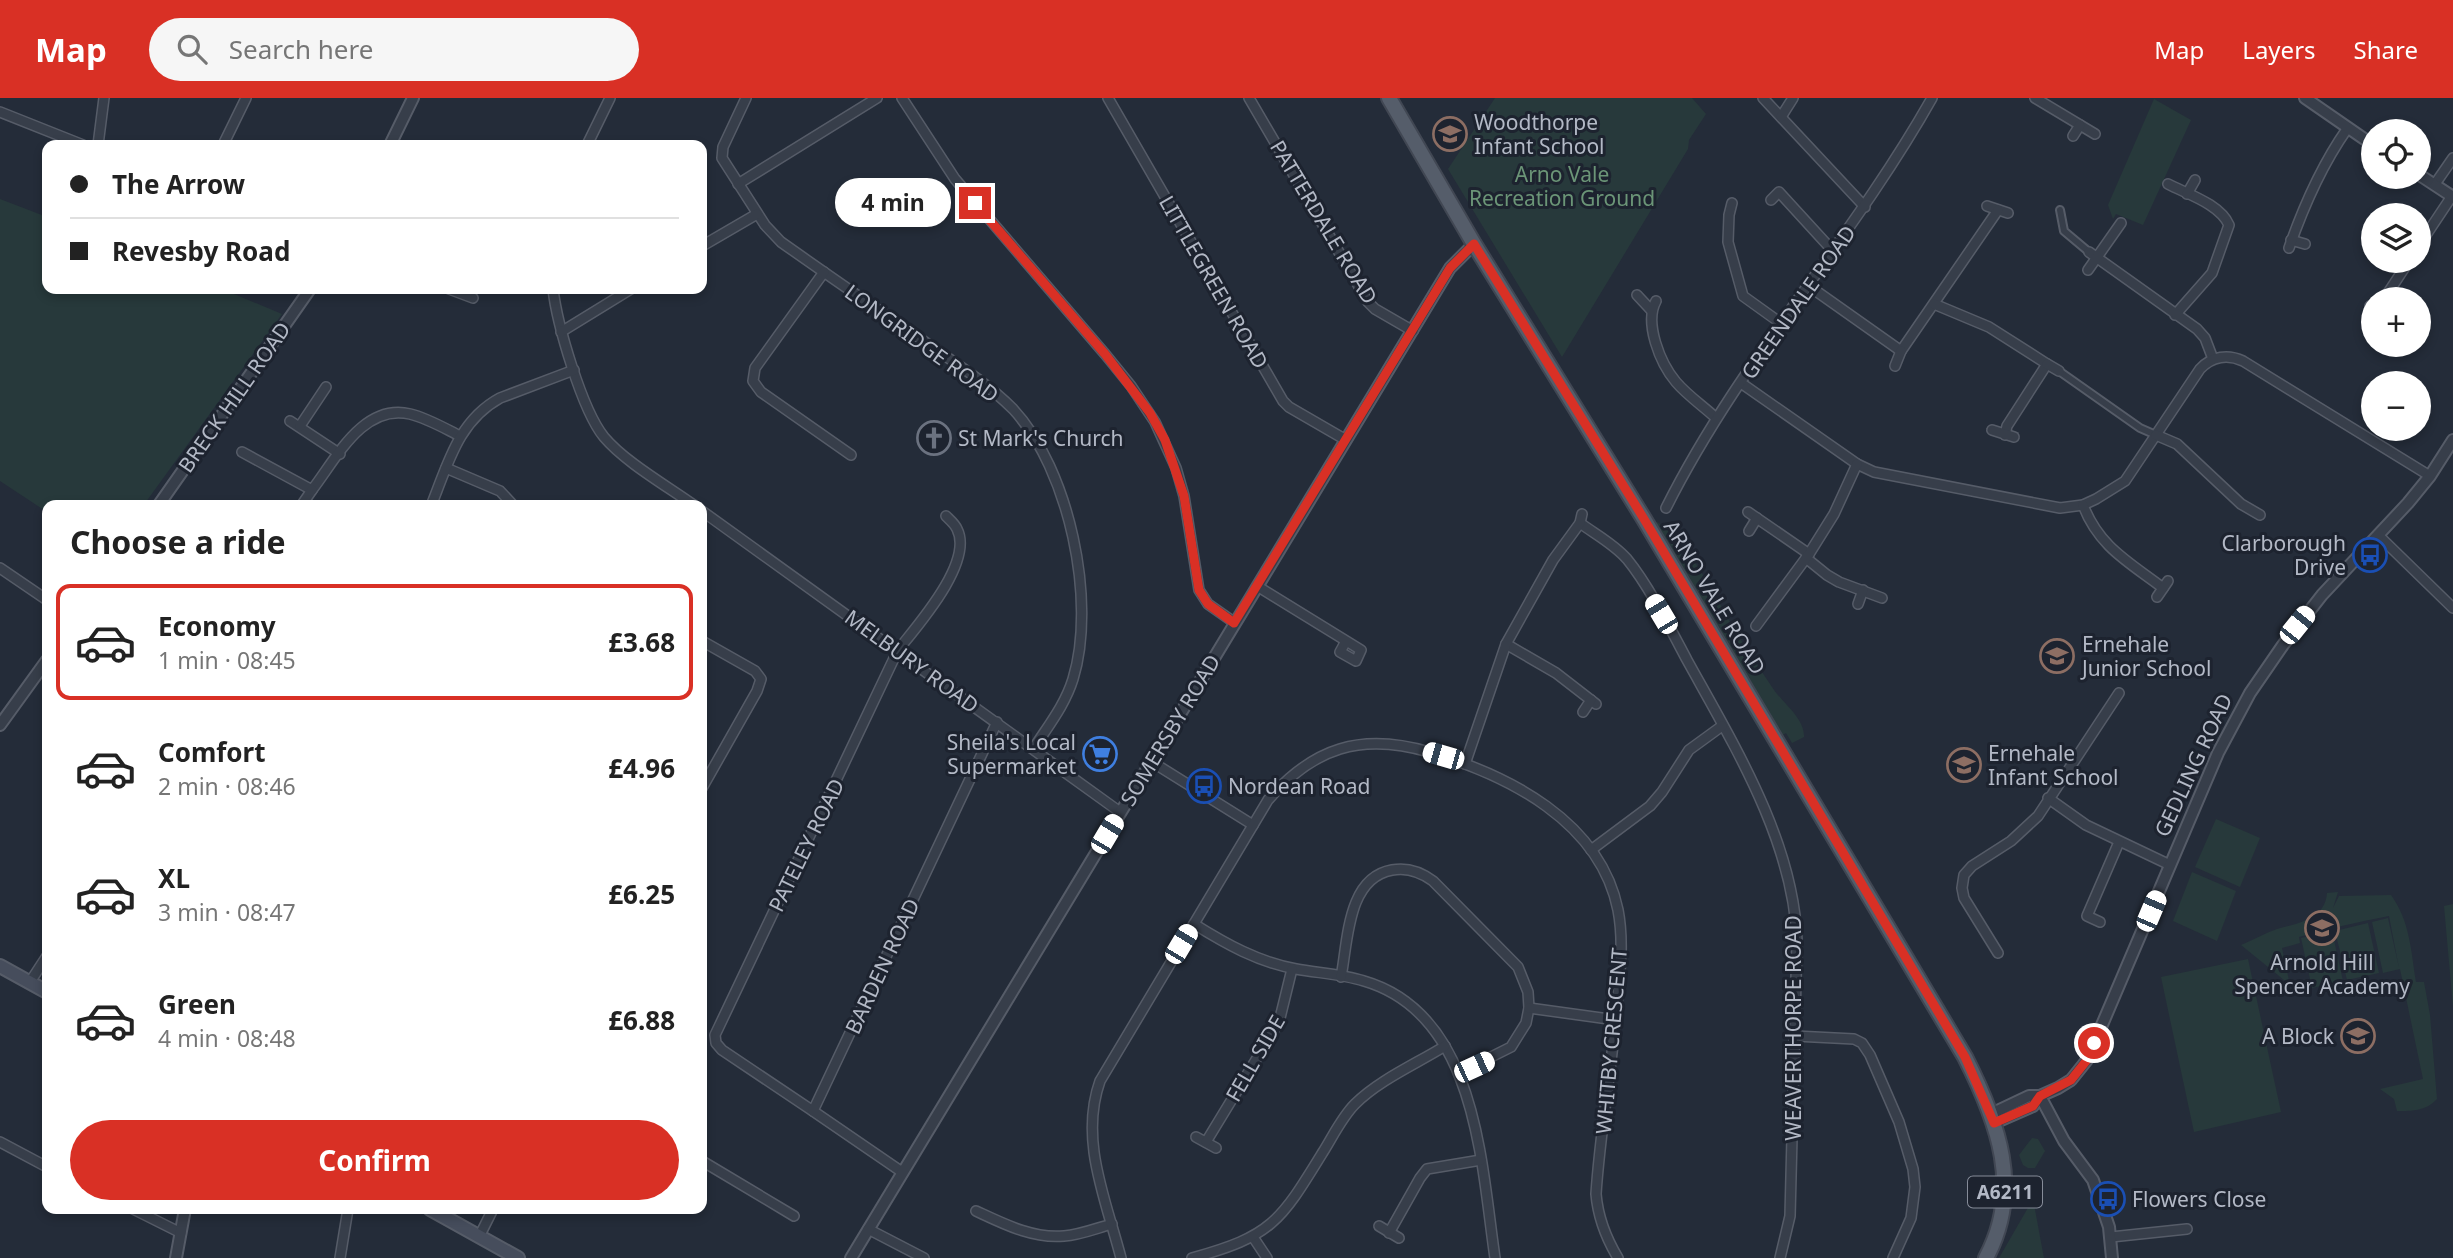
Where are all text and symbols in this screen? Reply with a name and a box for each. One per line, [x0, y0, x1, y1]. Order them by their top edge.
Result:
search box [149, 18, 639, 81]
text: Map [35, 27, 107, 72]
icon: search [173, 30, 211, 68]
text: Search here [229, 31, 373, 67]
text: Map [2154, 33, 2204, 66]
text: Layers [2242, 33, 2316, 66]
text: Share [2354, 33, 2418, 66]
place label: Woodthorpe Infant School [1474, 108, 1605, 160]
school or university icon: Woodthorpe Infant School [1431, 115, 1469, 153]
map controls [2361, 119, 2431, 441]
button: locate [2361, 119, 2431, 189]
street label: PATTERDALE ROAD [1264, 135, 1384, 309]
park label: Arno Vale Recreation Ground [1469, 160, 1655, 212]
text: The Arrow [112, 166, 245, 202]
callout: 4 min [835, 178, 950, 228]
text: 4 min [861, 186, 925, 218]
route end [959, 187, 991, 219]
street label: LITTLEGREEN ROAD [1153, 190, 1275, 374]
button: layers [2361, 203, 2431, 273]
street label: GREENDALE ROAD [1734, 219, 1862, 385]
text: Revesby Road [112, 233, 290, 269]
street label: LONGRIDGE ROAD [839, 278, 1005, 408]
button: + [2361, 287, 2431, 357]
street label: BRECK HILL ROAD [171, 316, 297, 478]
button: − [2361, 371, 2431, 441]
church icon: St Mark's Church [915, 419, 953, 457]
place label: St Mark's Church [958, 424, 1123, 452]
street label: ARNO VALE ROAD [1658, 515, 1772, 679]
text: Choose a ride [70, 520, 286, 563]
place label: Clarborough Drive [2221, 529, 2346, 581]
bus stop icon: Clarborough Drive [2351, 536, 2389, 574]
car [1642, 591, 1681, 637]
car [2276, 602, 2319, 648]
street label: MELBURY ROAD [839, 603, 985, 719]
text: Economy [158, 608, 276, 644]
icon: car [74, 611, 137, 674]
text: £3.68 [608, 624, 675, 660]
place label: Ernehale Junior School [2080, 630, 2211, 682]
school or university icon: Ernehale Junior School [2038, 637, 2076, 675]
text: 1 min · 08:45 [158, 644, 296, 676]
street label: SOMERSBY ROAD [1114, 649, 1226, 811]
street label: GEDLING ROAD [2148, 689, 2238, 841]
place label: Sheila's Local Supermarket [947, 728, 1076, 780]
text: Comfort [158, 734, 266, 770]
supermarket icon: Sheila's Local Supermarket [1081, 735, 1119, 773]
icon: car [74, 737, 137, 800]
place label: Ernehale Infant School [1988, 739, 2119, 791]
car [1420, 740, 1467, 772]
school or university icon: Ernehale Infant School [1945, 746, 1983, 784]
text: £4.96 [608, 750, 675, 786]
bus stop icon: Nordean Road [1185, 767, 1223, 805]
text: 2 min · 08:46 [158, 770, 296, 802]
place label: Nordean Road [1228, 772, 1370, 800]
street label: PATELEY ROAD [762, 774, 850, 916]
car [1088, 811, 1127, 857]
text: XL [158, 860, 190, 896]
icon: car [74, 863, 137, 926]
text: £6.25 [608, 876, 675, 912]
car [2134, 888, 2169, 934]
street label: BARDEN ROAD [838, 894, 926, 1038]
text: 3 min · 08:47 [158, 896, 296, 928]
school or university icon: Arnold Hill Spencer Academy [2303, 909, 2341, 947]
street label: WEAVERTHORPE ROAD [1779, 915, 1807, 1141]
car [1162, 921, 1201, 967]
street label: WHITBY CRESCENT [1589, 946, 1633, 1135]
place label: Arnold Hill Spencer Academy [2234, 948, 2410, 1000]
text: Green [158, 986, 236, 1022]
icon: car [74, 989, 137, 1052]
text: £6.88 [608, 1002, 675, 1038]
street label: FELL SIDE [1219, 1010, 1291, 1106]
school or university icon: A Block [2339, 1017, 2377, 1055]
text: 4 min · 08:48 [158, 1022, 296, 1054]
place label: A Block [2262, 1022, 2335, 1050]
route start [2078, 1027, 2110, 1059]
car [1451, 1049, 1498, 1085]
button: Confirm [70, 1120, 679, 1200]
road number: A6211 [1968, 1176, 2042, 1208]
bus stop icon: Flowers Close [2089, 1180, 2127, 1218]
place label: Flowers Close [2132, 1185, 2266, 1213]

